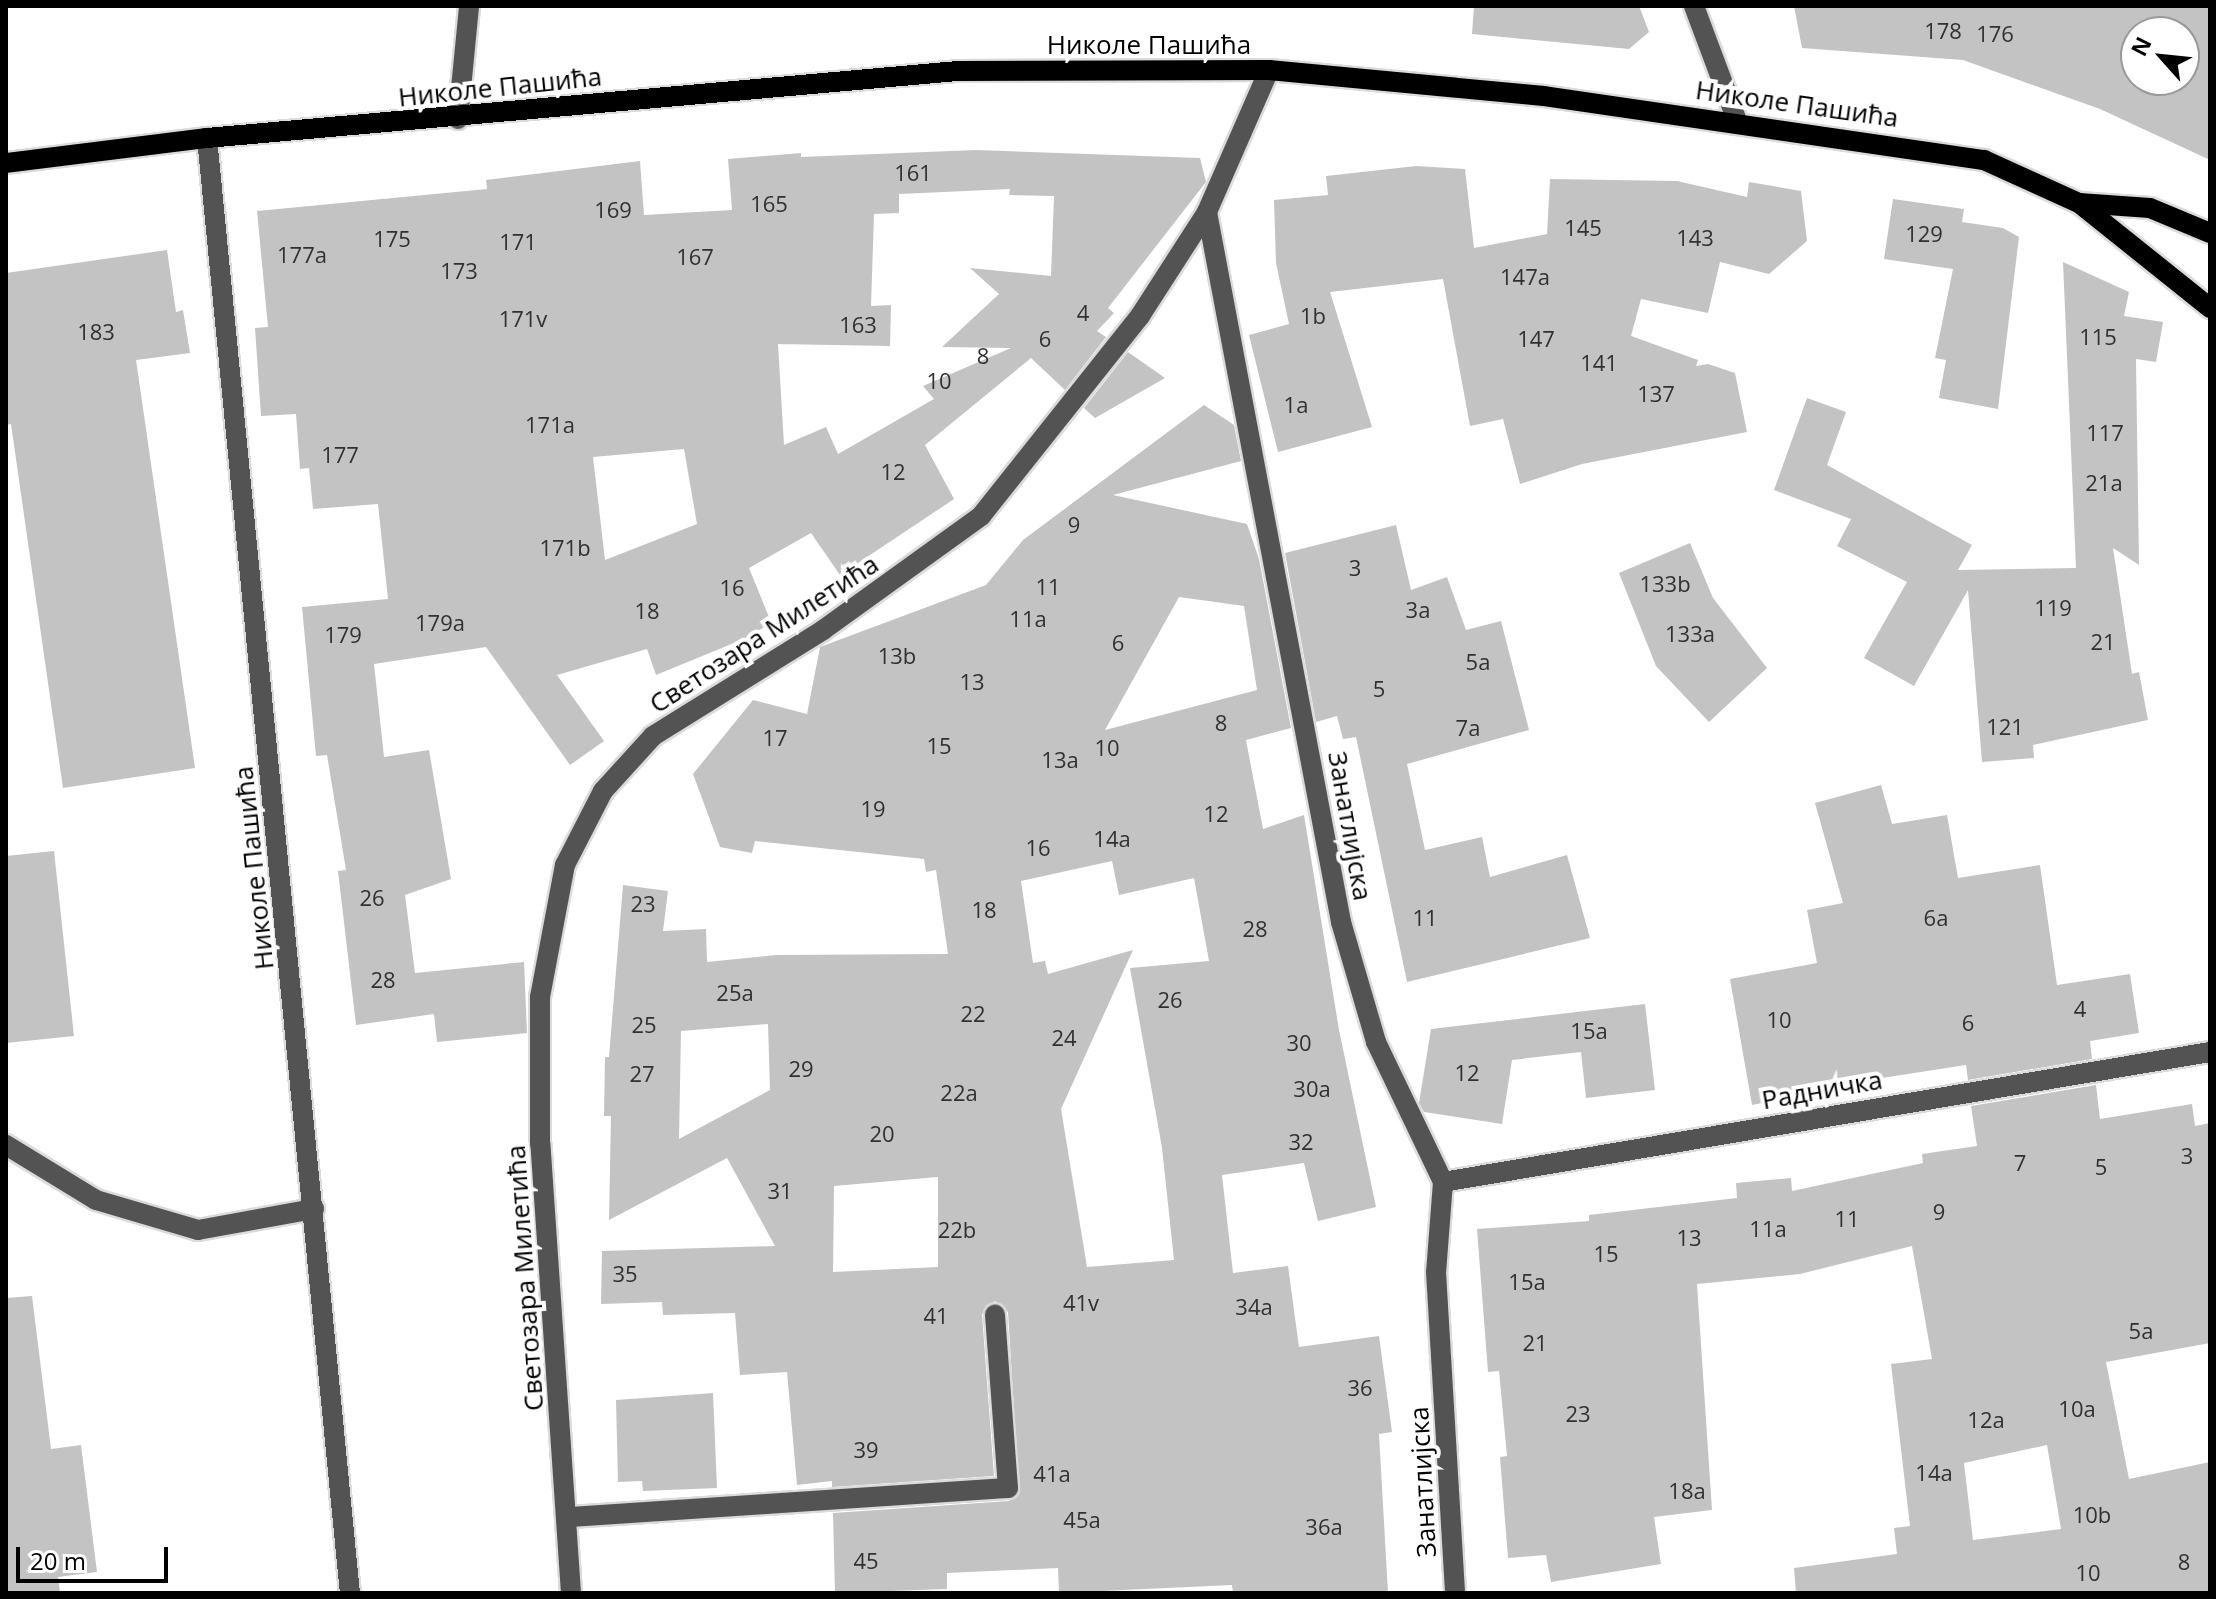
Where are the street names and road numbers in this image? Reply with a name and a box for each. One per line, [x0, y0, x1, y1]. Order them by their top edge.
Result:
street label: Николе Пашића [1047, 29, 1251, 61]
street label: Николе Пашића [397, 61, 603, 113]
street label: Николе Пашића [1694, 74, 1900, 134]
street label: Светозара Милетића [644, 548, 884, 720]
street label: Занатлијска [1322, 749, 1378, 903]
street label: Николе Пашића [228, 765, 280, 971]
street label: Радничка [1759, 1064, 1885, 1116]
street label: Светозара Милетића [500, 1144, 550, 1412]
street label: Занатлијска [1403, 1406, 1443, 1558]

